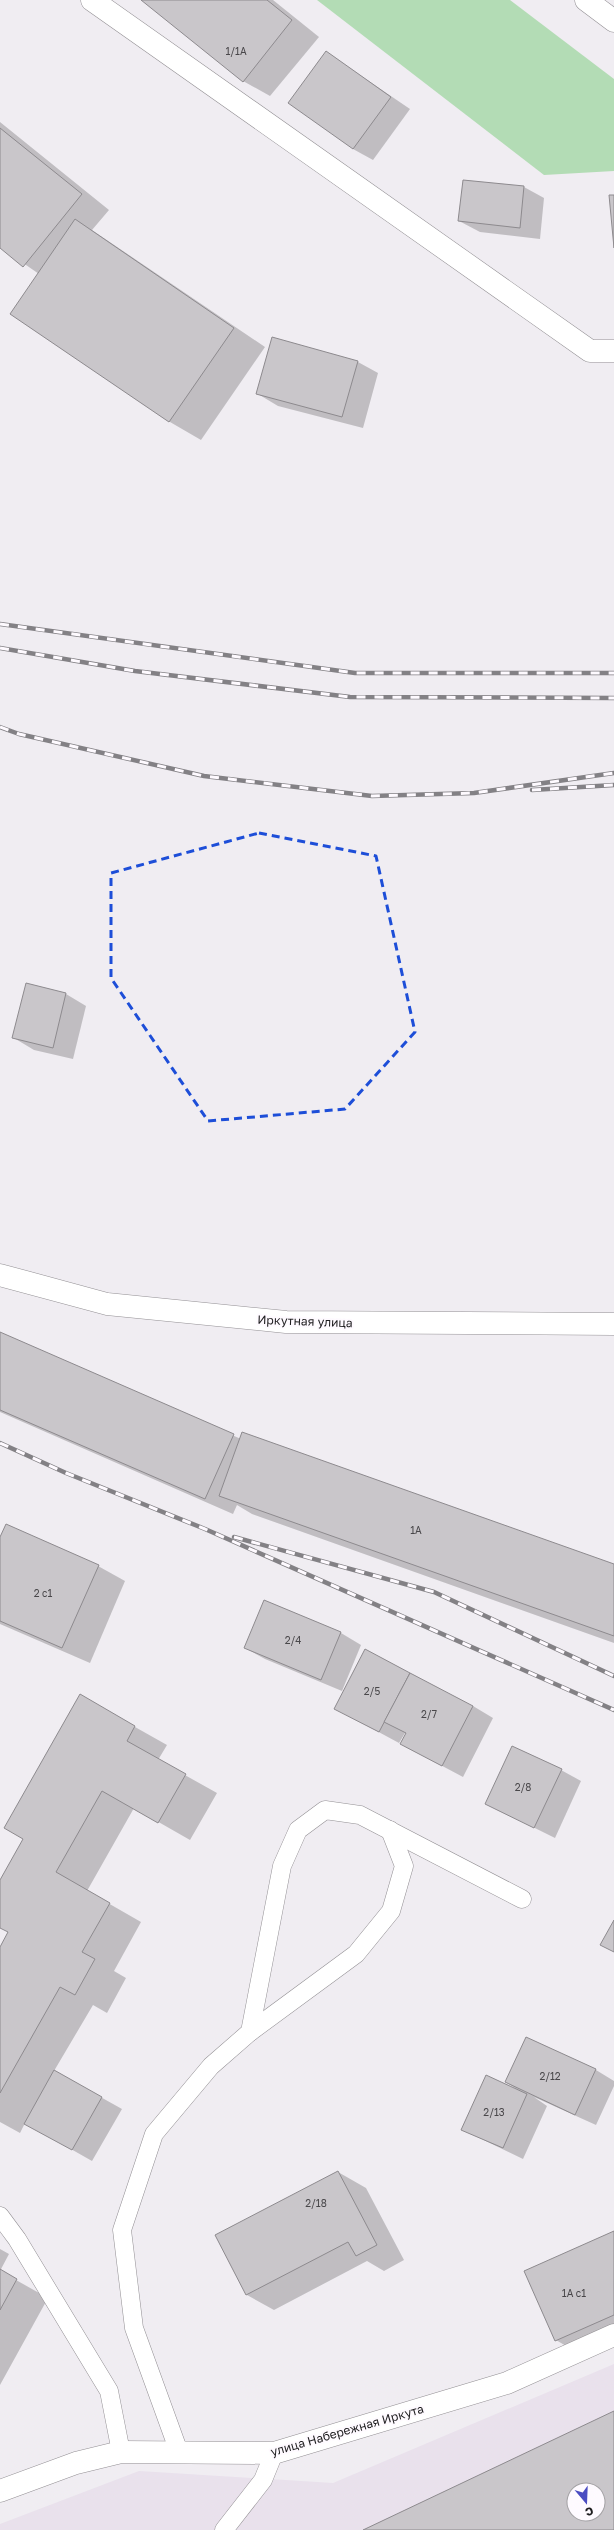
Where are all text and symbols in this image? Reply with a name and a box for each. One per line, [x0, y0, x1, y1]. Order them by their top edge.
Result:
house number: 1/1А [225, 45, 247, 57]
street label: Иркутная улица [257, 1312, 353, 1330]
house number: 1А [410, 1524, 422, 1536]
house number: 2 с1 [34, 1587, 52, 1599]
house number: 2/4 [285, 1634, 301, 1646]
house number: 2/5 [364, 1685, 380, 1697]
house number: 2/7 [421, 1708, 437, 1720]
house number: 2/8 [515, 1781, 531, 1793]
house number: 2/12 [539, 2070, 561, 2082]
house number: 2/13 [483, 2106, 505, 2118]
house number: 2/18 [305, 2197, 327, 2209]
house number: 1А с1 [562, 2287, 586, 2299]
street label: улица Набережная Иркута [269, 2401, 425, 2459]
north arrow [566, 2482, 606, 2522]
text: С [583, 2505, 595, 2519]

